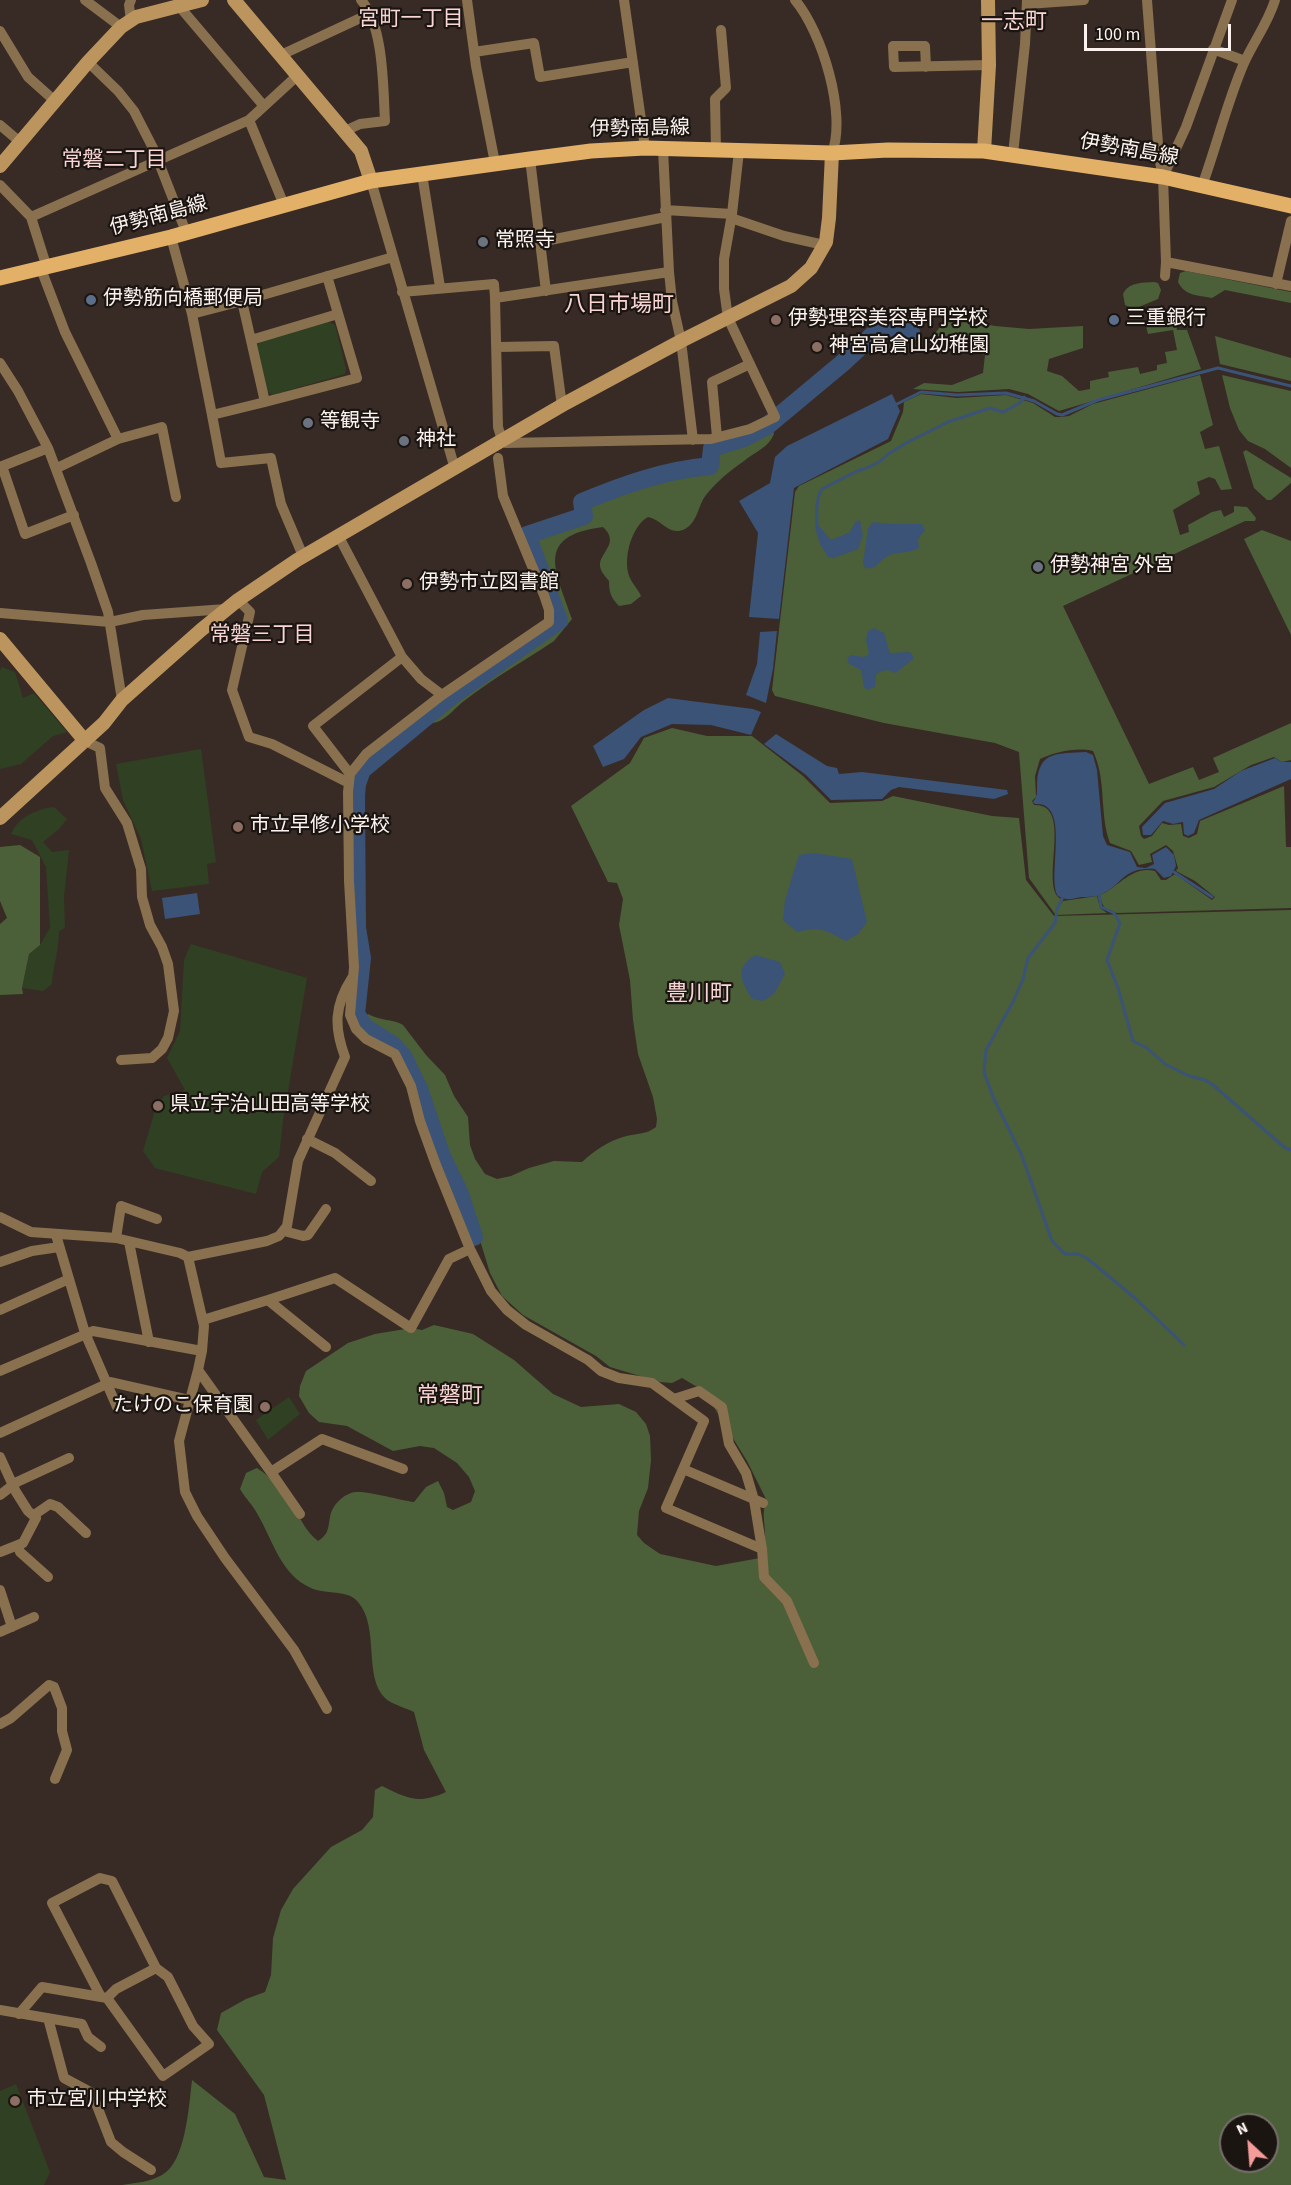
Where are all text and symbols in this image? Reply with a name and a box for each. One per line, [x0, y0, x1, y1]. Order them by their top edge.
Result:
district label: 宮町一丁目 [359, 7, 463, 33]
district label: 一志町 [981, 10, 1047, 36]
scale bar [1087, 12, 1234, 50]
text: 100 m [1095, 22, 1140, 47]
street label: 伊勢南島線 [590, 117, 690, 143]
street label: 伊勢南島線 [1078, 130, 1180, 172]
district label: 常磐二丁目 [62, 148, 166, 174]
street label: 伊勢南島線 [108, 192, 210, 242]
place label: 常照寺 [495, 230, 555, 254]
marker: 常照寺 [476, 235, 490, 249]
place label: 伊勢筋向橋郵便局 [103, 288, 263, 312]
marker: 伊勢筋向橋郵便局 [84, 293, 98, 307]
district label: 八日市場町 [564, 293, 674, 319]
place label: 伊勢理容美容専門学校 [788, 308, 988, 332]
place label: 三重銀行 [1126, 308, 1206, 332]
marker: 伊勢理容美容専門学校 [769, 313, 783, 327]
marker: 三重銀行 [1107, 313, 1121, 327]
place label: 神宮高倉山幼稚園 [829, 335, 989, 359]
marker: 神宮高倉山幼稚園 [810, 340, 824, 354]
place label: 等観寺 [320, 411, 380, 435]
marker: 等観寺 [301, 416, 315, 430]
place label: 神社 [416, 429, 456, 453]
marker: 神社 [397, 434, 411, 448]
place label: 伊勢神宮 外宮 [1050, 555, 1174, 579]
marker: 伊勢神宮 外宮 [1031, 560, 1045, 574]
place label: 伊勢市立図書館 [419, 572, 559, 596]
marker: 伊勢市立図書館 [400, 577, 414, 591]
district label: 常磐三丁目 [210, 623, 314, 649]
place label: 市立早修小学校 [250, 815, 390, 839]
marker: 市立早修小学校 [231, 820, 245, 834]
district label: 豊川町 [666, 982, 732, 1008]
place label: 県立宇治山田高等学校 [170, 1094, 370, 1118]
marker: 県立宇治山田高等学校 [151, 1099, 165, 1113]
district label: 常磐町 [417, 1384, 483, 1410]
place label: たけのこ保育園 [113, 1395, 253, 1419]
marker: たけのこ保育園 [258, 1400, 272, 1414]
place label: 市立宮川中学校 [27, 2089, 167, 2113]
marker: 市立宮川中学校 [8, 2094, 22, 2108]
north arrow [1219, 2113, 1279, 2173]
text: N [1232, 2116, 1252, 2141]

